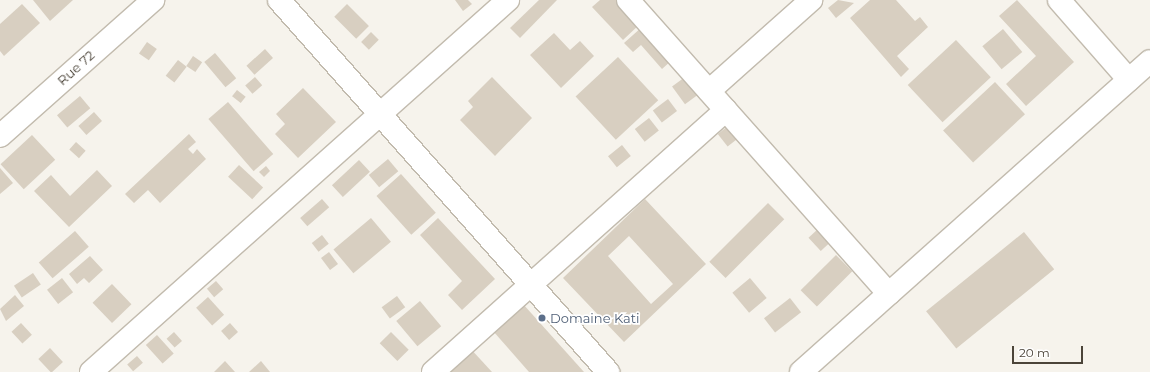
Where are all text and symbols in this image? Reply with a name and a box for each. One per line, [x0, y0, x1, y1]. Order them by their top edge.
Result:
street label: Rue 72 [54, 47, 98, 89]
place label: Domaine Kati [550, 310, 639, 326]
marker: Domaine Kati [537, 313, 547, 323]
scale bar [1014, 338, 1085, 364]
text: 20 m [1019, 345, 1050, 360]

